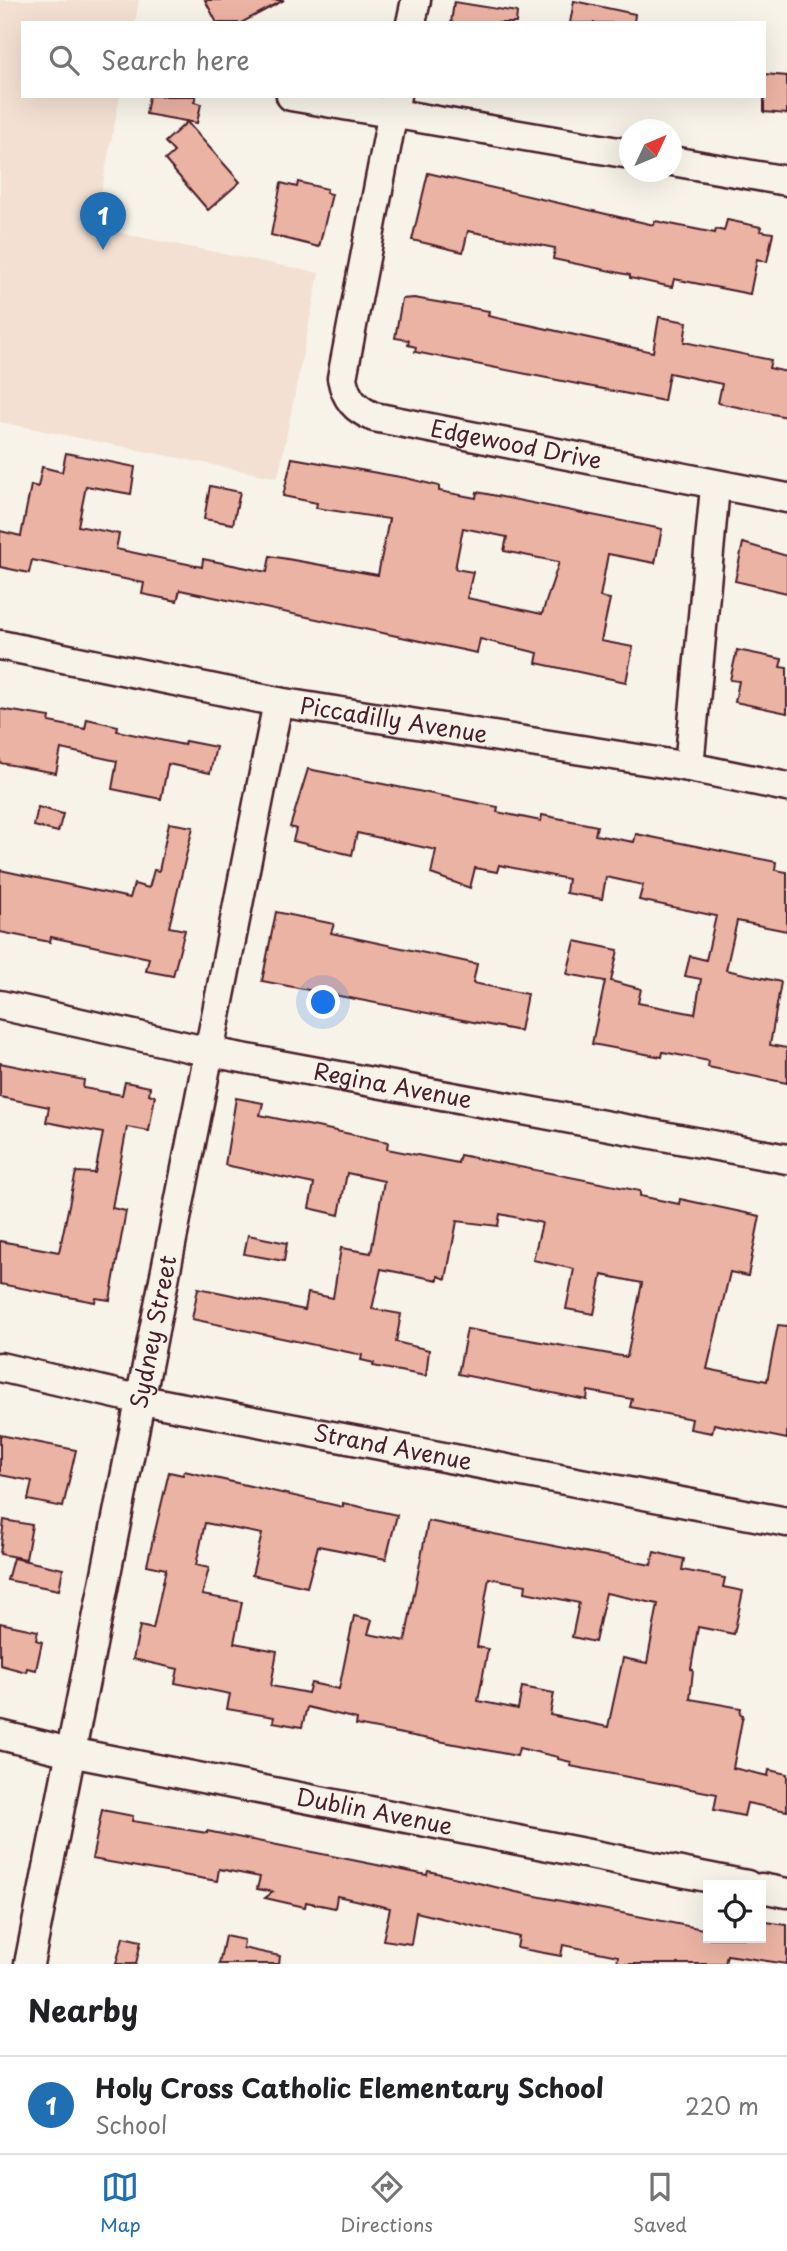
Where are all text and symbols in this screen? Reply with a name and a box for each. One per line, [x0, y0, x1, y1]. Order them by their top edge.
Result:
search box [21, 21, 766, 98]
text: Search here [101, 40, 250, 79]
icon: search [45, 41, 83, 79]
north arrow [619, 119, 682, 182]
pin: 1 [80, 192, 126, 250]
street label: Edgewood Drive [428, 409, 605, 477]
street label: Piccadilly Avenue [298, 687, 490, 751]
your location [306, 985, 340, 1019]
street label: Regina Avenue [311, 1053, 475, 1116]
street label: Sydney Street [120, 1252, 184, 1412]
street label: Strand Avenue [311, 1414, 475, 1478]
street label: Dublin Avenue [293, 1778, 456, 1843]
map controls [703, 1880, 766, 1943]
button: locate [703, 1880, 766, 1943]
text: Nearby [28, 1987, 138, 2032]
text: Holy Cross Catholic Elementary School [95, 2068, 604, 2107]
text: 1 [46, 2088, 57, 2123]
text: 220 m [685, 2088, 759, 2123]
text: School [95, 2107, 167, 2142]
tab: Map [100, 2168, 141, 2238]
tab: Directions [341, 2168, 433, 2238]
tab: Saved [633, 2168, 687, 2238]

